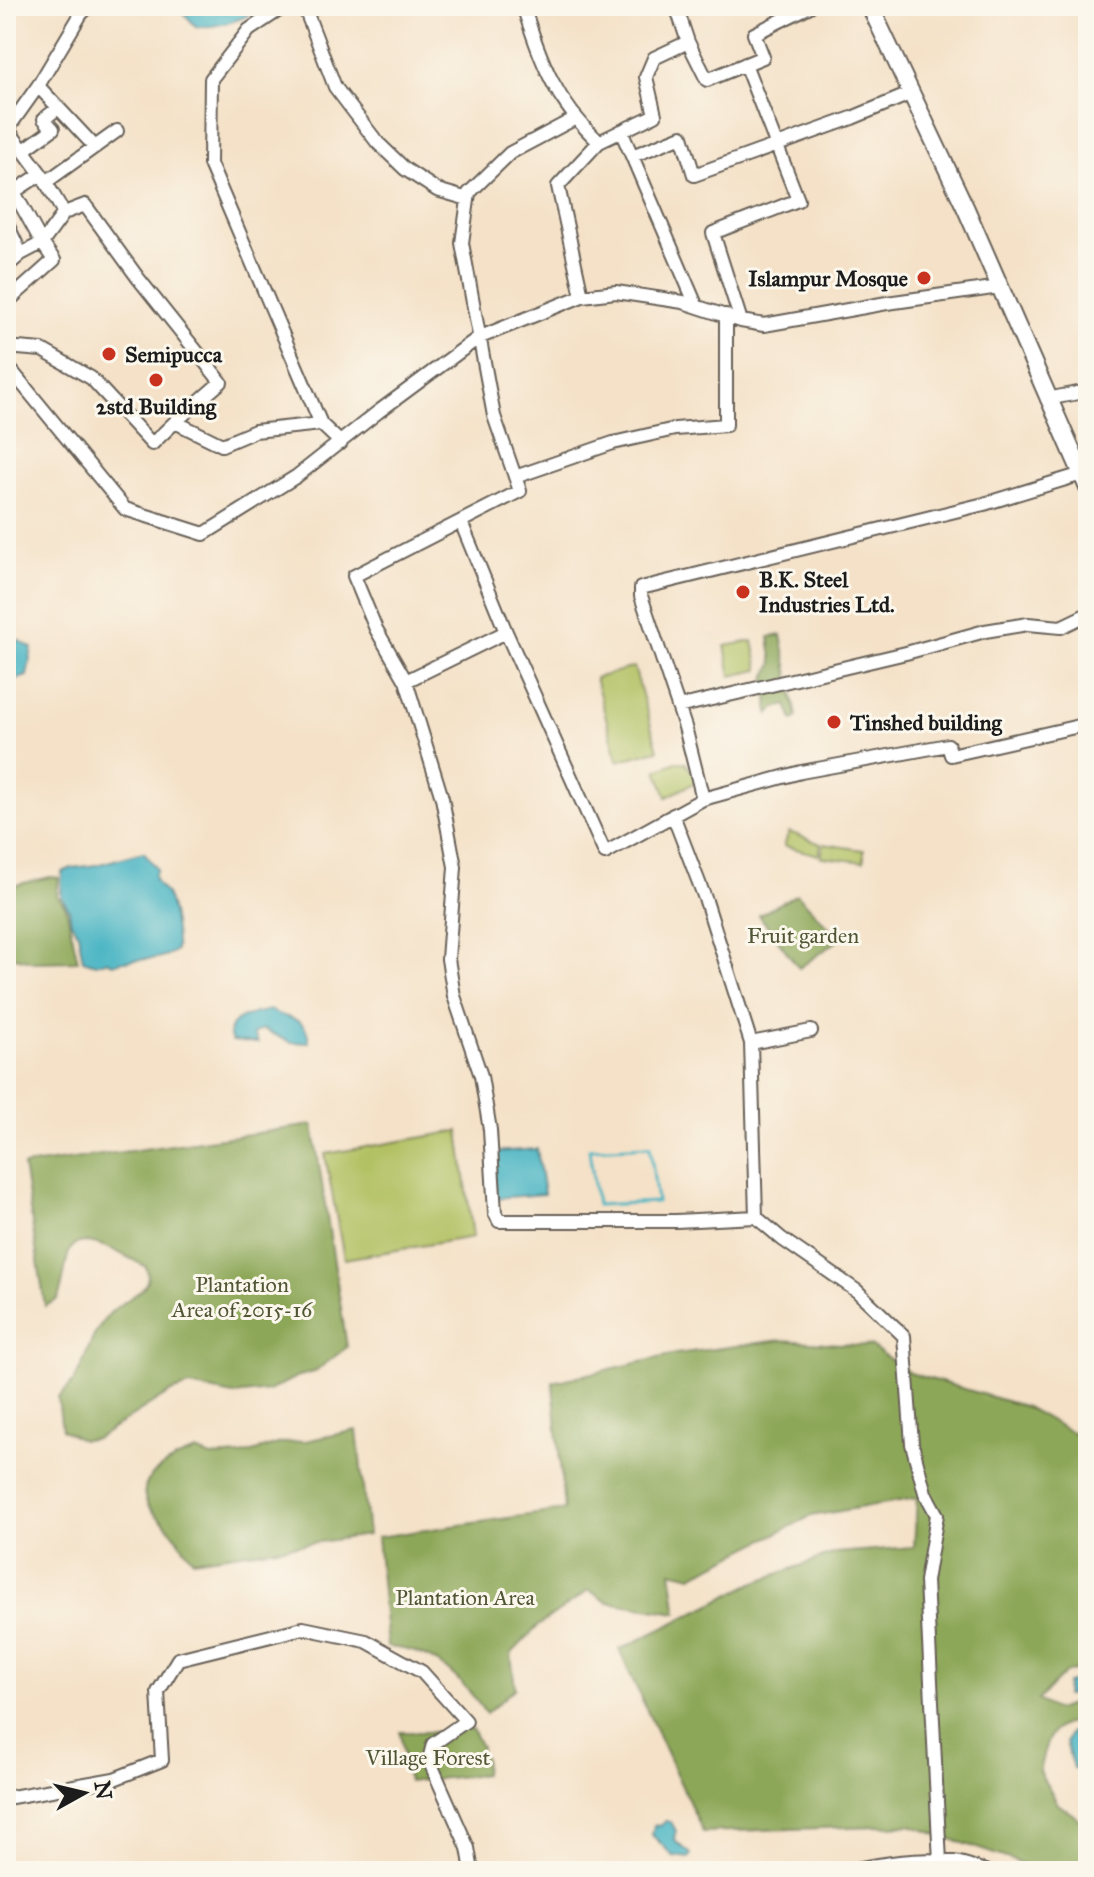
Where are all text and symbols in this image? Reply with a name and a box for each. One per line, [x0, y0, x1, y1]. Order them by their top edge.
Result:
place label: Islampur Mosque [748, 265, 908, 292]
marker: Islampur Mosque [915, 269, 933, 287]
place label: Semipucca [125, 341, 223, 368]
marker: Semipucca [100, 345, 118, 363]
marker: 2std Building [147, 371, 165, 389]
place label: 2std Building [96, 393, 217, 420]
place label: B.K. Steel Industries Ltd. [759, 566, 895, 618]
marker: B.K. Steel Industries Ltd. [734, 583, 752, 601]
place label: Tinshed building [849, 709, 1002, 736]
marker: Tinshed building [825, 713, 843, 731]
park label: Fruit garden [747, 922, 859, 949]
park label: Plantation Area of 2015-16 [171, 1271, 313, 1323]
park label: Plantation Area [395, 1584, 536, 1611]
park label: Village Forest [365, 1744, 491, 1771]
north arrow [44, 1753, 124, 1833]
text: N [89, 1779, 118, 1802]

